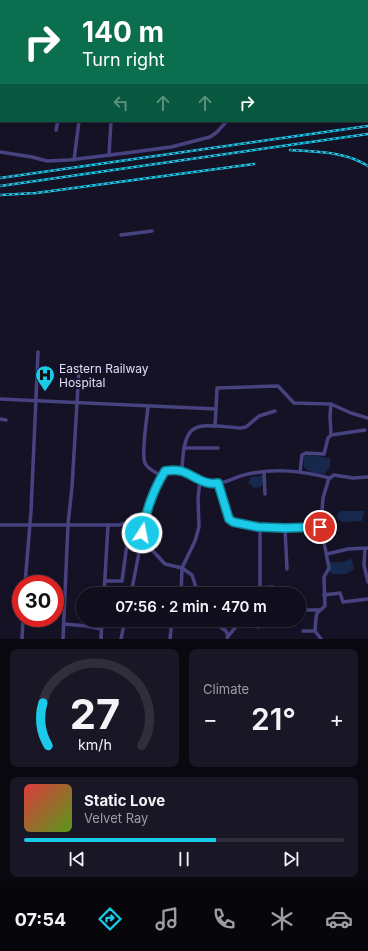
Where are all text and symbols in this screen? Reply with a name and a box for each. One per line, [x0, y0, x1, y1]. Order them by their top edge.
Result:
text: 140 m [82, 15, 164, 49]
icon: right [16, 16, 68, 68]
text: Turn right [82, 49, 165, 70]
icon: left [110, 92, 132, 114]
icon: ahead [152, 92, 174, 114]
icon: ahead [194, 92, 216, 114]
icon: right [236, 92, 258, 114]
place label: Eastern Railway Hospital [59, 361, 149, 390]
hospital icon: Eastern Railway Hospital [34, 364, 56, 392]
pin [303, 510, 337, 544]
position arrow [121, 512, 163, 554]
icon: arrive [309, 516, 331, 538]
speed limit sign: 30 [12, 575, 64, 627]
text: 07:56 · 2 min · 470 m [115, 597, 267, 616]
text: Climate [203, 681, 249, 697]
text: 27 [69, 689, 120, 739]
text: 21° [251, 701, 296, 737]
text: − [203, 706, 218, 732]
text: + [329, 706, 344, 732]
text: km/h [78, 736, 111, 753]
text: Static Love [84, 791, 165, 810]
text: Velvet Ray [84, 810, 148, 826]
icon: previous [66, 848, 88, 870]
icon: pause [173, 848, 195, 870]
icon: next [280, 848, 302, 870]
icon: directions [96, 905, 124, 933]
icon: music [153, 905, 181, 933]
icon: phone [210, 905, 238, 933]
icon: climate [268, 905, 296, 933]
icon: car [325, 905, 353, 933]
text: 07:54 [15, 909, 66, 930]

